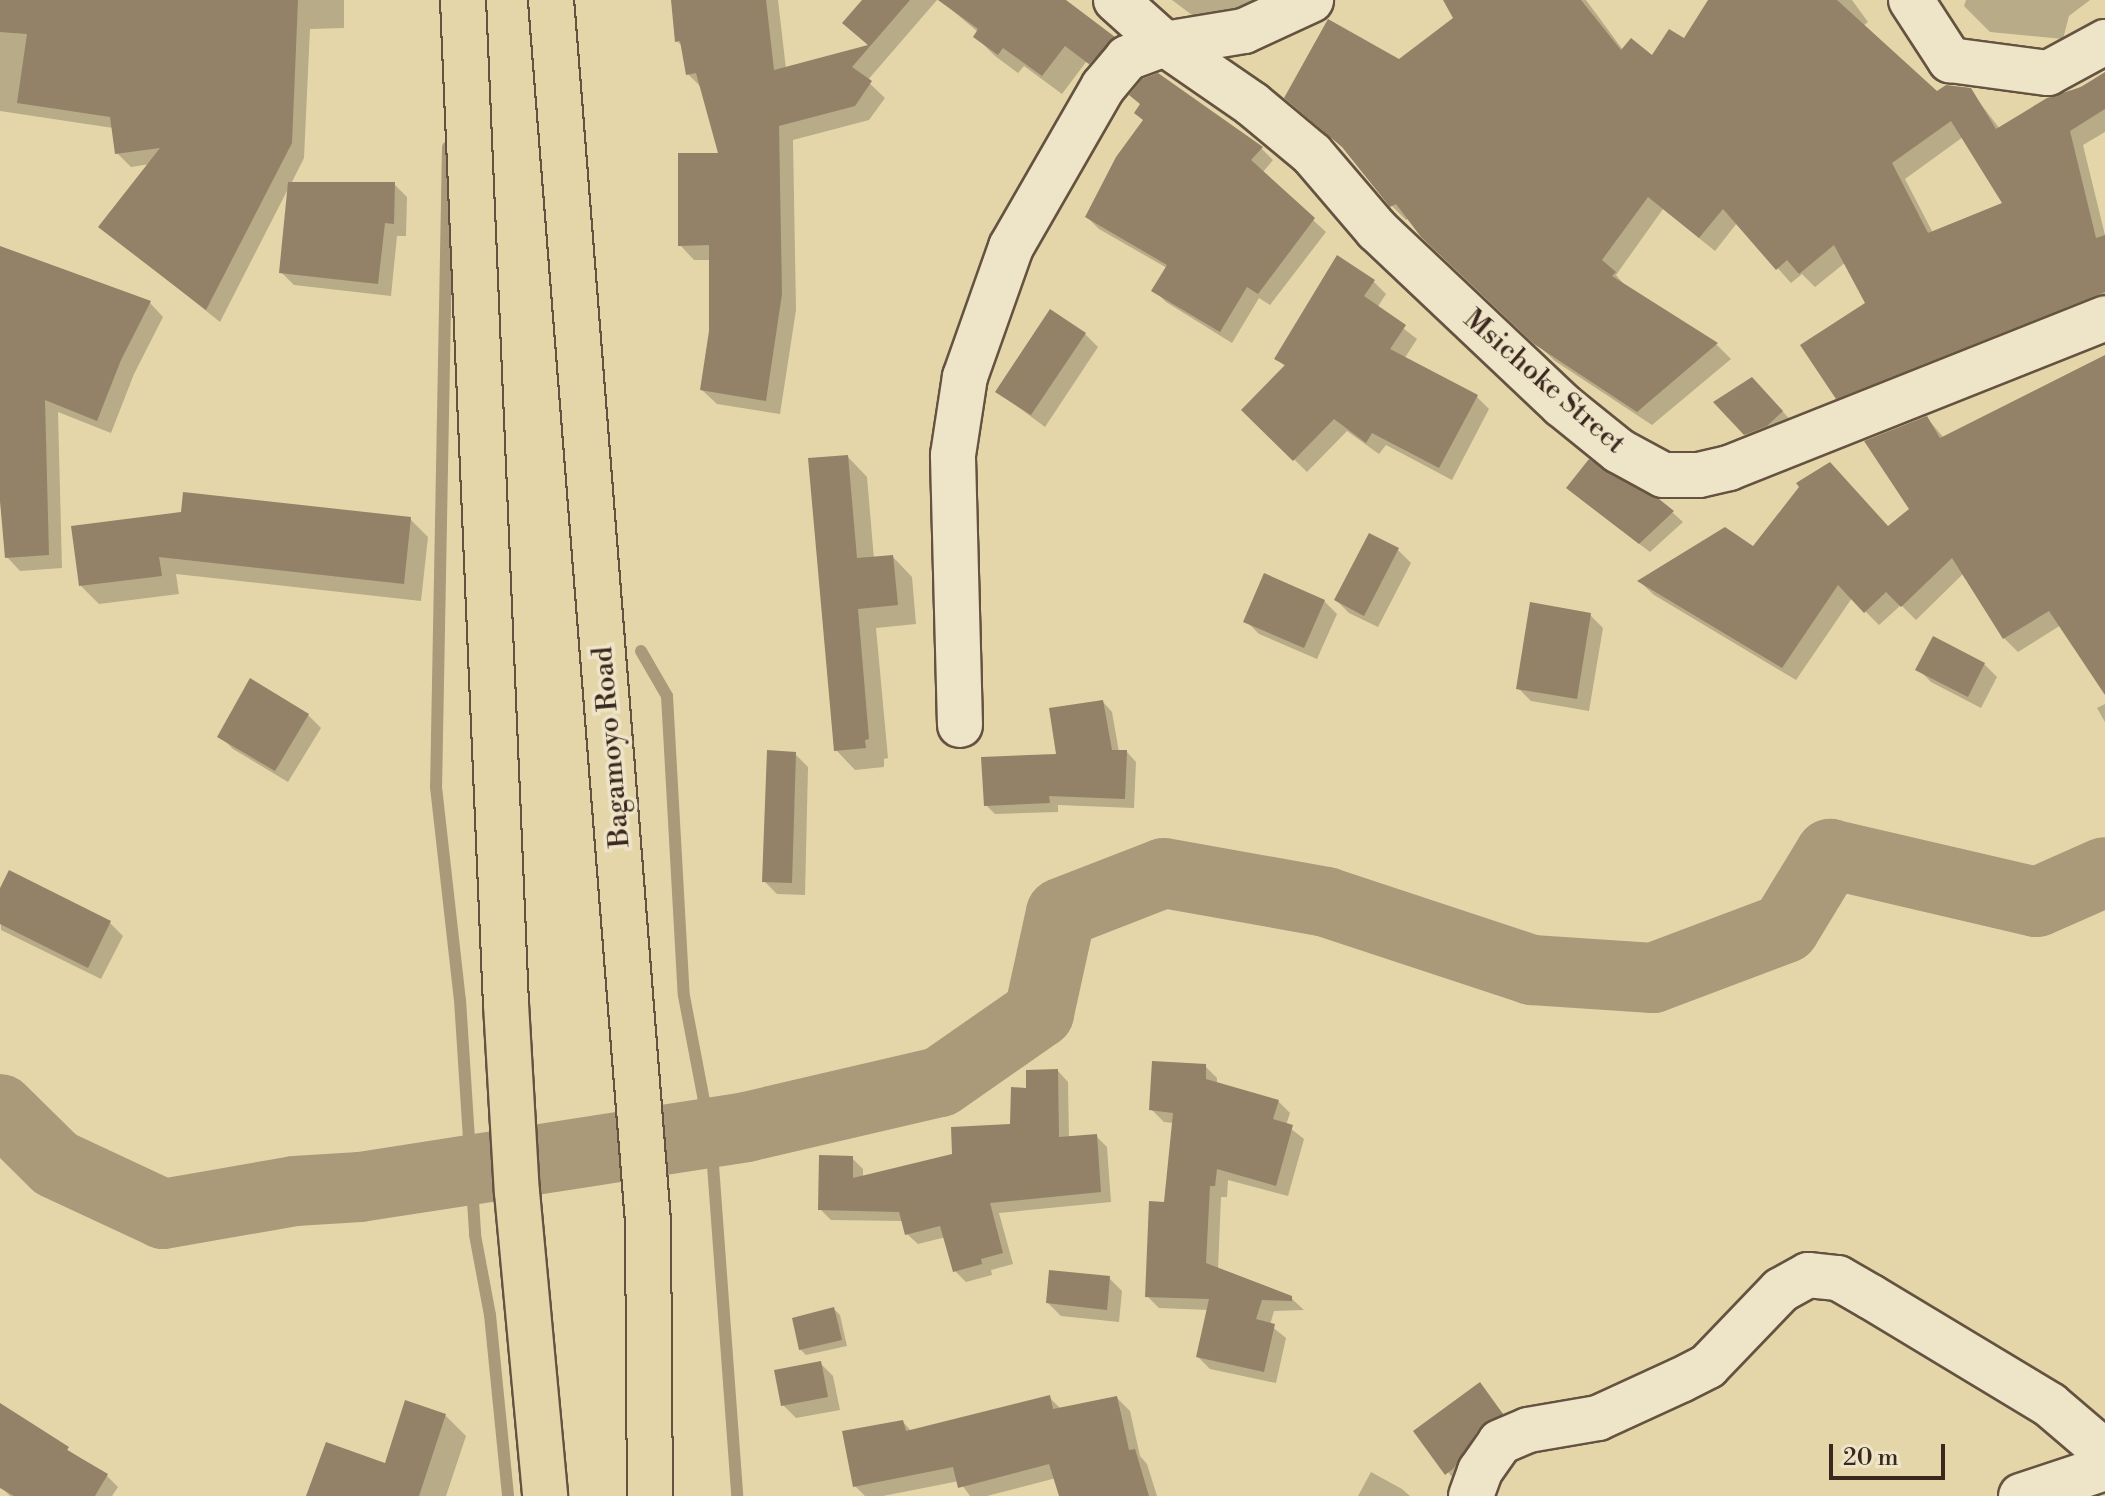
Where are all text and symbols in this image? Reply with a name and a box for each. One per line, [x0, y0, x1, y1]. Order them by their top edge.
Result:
street label: Msichoke Street [1456, 303, 1632, 461]
street label: Bagamoyo Road [586, 645, 638, 849]
scale bar [1833, 1428, 1949, 1478]
text: 20 m [1843, 1443, 1899, 1473]

